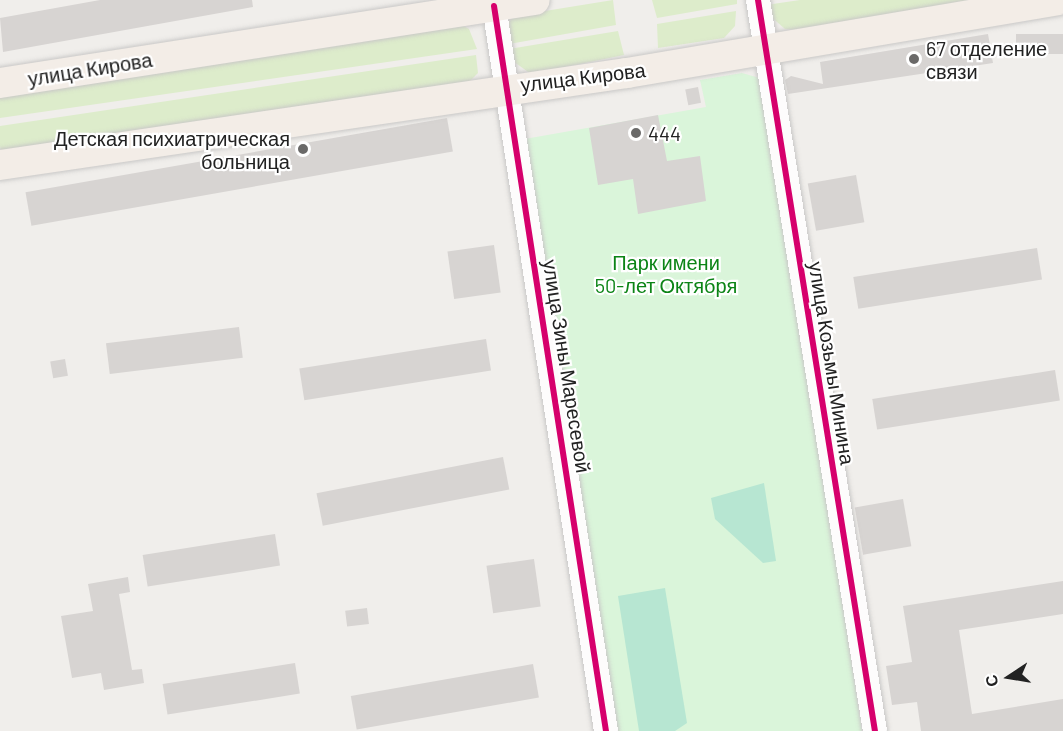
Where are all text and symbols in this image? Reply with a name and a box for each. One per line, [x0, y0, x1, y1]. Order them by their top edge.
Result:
place label: 67 отделение связи [926, 36, 1047, 83]
street label: улица Кирова [26, 47, 154, 91]
marker: 67 отделение связи [907, 52, 921, 66]
street label: улица Кирова [519, 57, 647, 97]
place label: 444 [648, 121, 681, 145]
place label: Детская психиатрическая больница [54, 126, 290, 173]
marker: 444 [629, 126, 643, 140]
marker: Детская психиатрическая больница [294, 140, 312, 158]
park label: Парк имени 50-лет Октября [595, 251, 737, 298]
street label: улица Зины Маресевой [538, 258, 596, 474]
street label: улица Козьмы Минина [804, 260, 860, 466]
north arrow [979, 647, 1039, 707]
text: С [980, 673, 1001, 688]

